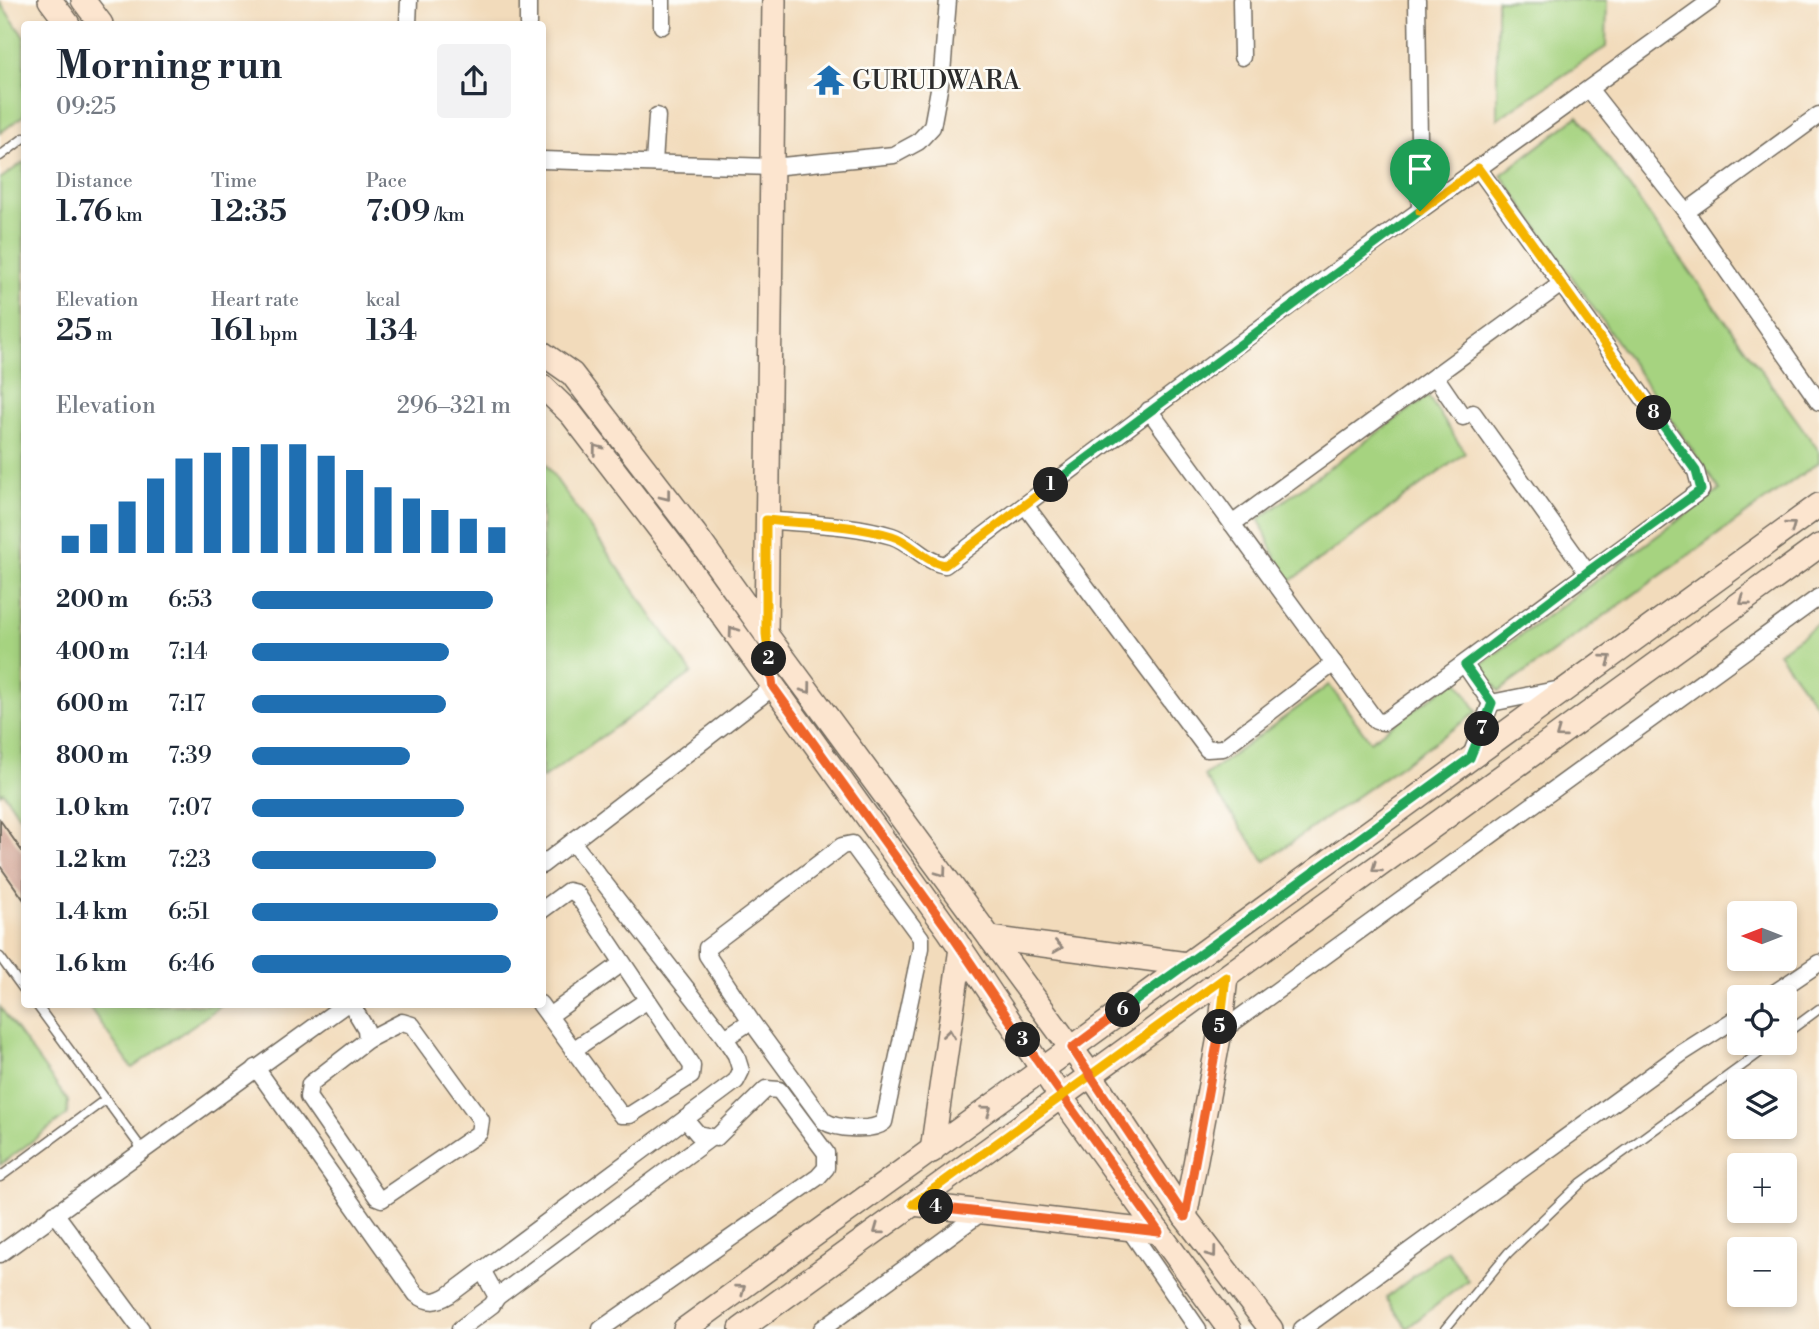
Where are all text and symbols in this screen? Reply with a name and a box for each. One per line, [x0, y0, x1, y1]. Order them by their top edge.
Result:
text: Morning run [56, 43, 282, 90]
button: share [437, 44, 511, 118]
temple icon: GURUDWARA [812, 63, 846, 97]
place label: GURUDWARA [852, 65, 1021, 97]
text: 09:25 [56, 93, 116, 121]
pin [1390, 139, 1450, 211]
icon: arrive [1401, 150, 1439, 188]
text: Distance [56, 169, 133, 193]
text: Time [211, 169, 257, 193]
text: Pace [366, 169, 407, 193]
text: 1.76 [56, 193, 112, 231]
text: 12:35 [211, 193, 287, 231]
text: 7:09 [366, 193, 430, 231]
text: km [112, 203, 143, 227]
text: /km [430, 203, 465, 227]
text: Elevation [56, 288, 138, 312]
text: Heart rate [211, 288, 299, 312]
text: kcal [366, 288, 400, 312]
text: 25 [56, 312, 92, 350]
text: 161 [211, 312, 256, 350]
text: 134 [366, 312, 417, 350]
text: m [92, 322, 113, 346]
text: bpm [256, 322, 298, 346]
text: Elevation [56, 392, 156, 420]
text: 296–321 m [397, 392, 511, 420]
pin: 8 [1636, 396, 1672, 430]
text: 8 [1647, 400, 1660, 424]
one-way arrow [593, 444, 606, 456]
pin: 1 [1034, 468, 1068, 503]
text: 1 [1046, 472, 1055, 496]
one-way arrow [658, 488, 671, 501]
one-way arrow [1783, 521, 1796, 534]
text: 200 m [56, 586, 128, 614]
text: 6:53 [168, 586, 213, 614]
one-way arrow [1739, 592, 1752, 605]
one-way arrow [729, 626, 741, 639]
text: 400 m [56, 638, 129, 666]
text: 7:14 [168, 638, 208, 666]
pin: 2 [752, 642, 786, 676]
text: 2 [763, 646, 774, 670]
one-way arrow [1599, 655, 1612, 667]
one-way arrow [798, 681, 811, 694]
text: 600 m [56, 690, 129, 718]
text: 7:17 [168, 690, 205, 718]
pin: 7 [1464, 712, 1500, 746]
text: 7 [1476, 716, 1487, 740]
one-way arrow [1555, 726, 1568, 738]
text: 800 m [56, 742, 129, 770]
text: 7:39 [168, 742, 212, 770]
text: 1.0 km [56, 794, 129, 822]
text: 7:07 [168, 794, 212, 822]
text: 1.2 km [56, 846, 127, 874]
text: 7:23 [168, 846, 211, 874]
one-way arrow [1371, 860, 1384, 872]
one-way arrow [934, 864, 946, 877]
text: 1.4 km [56, 898, 128, 926]
text: 6:51 [168, 898, 210, 926]
north arrow [1727, 901, 1797, 971]
map controls [1727, 901, 1797, 1307]
one-way arrow [1052, 939, 1064, 954]
text: 1.6 km [56, 950, 127, 978]
text: 6:46 [168, 950, 215, 978]
button: locate [1727, 985, 1797, 1055]
pin: 6 [1106, 992, 1140, 1028]
text: 6 [1117, 997, 1128, 1021]
pin: 5 [1202, 1010, 1238, 1044]
text: 5 [1214, 1014, 1225, 1038]
pin: 3 [1006, 1023, 1040, 1058]
text: 3 [1017, 1027, 1028, 1051]
one-way arrow [941, 1029, 956, 1040]
button: layers [1727, 1069, 1797, 1139]
one-way arrow [979, 1106, 992, 1118]
button: + [1727, 1153, 1797, 1223]
pin: 4 [918, 1190, 954, 1224]
text: 4 [929, 1194, 942, 1218]
one-way arrow [873, 1222, 886, 1234]
button: − [1727, 1237, 1797, 1307]
one-way arrow [1204, 1245, 1217, 1257]
one-way arrow [733, 1285, 746, 1297]

